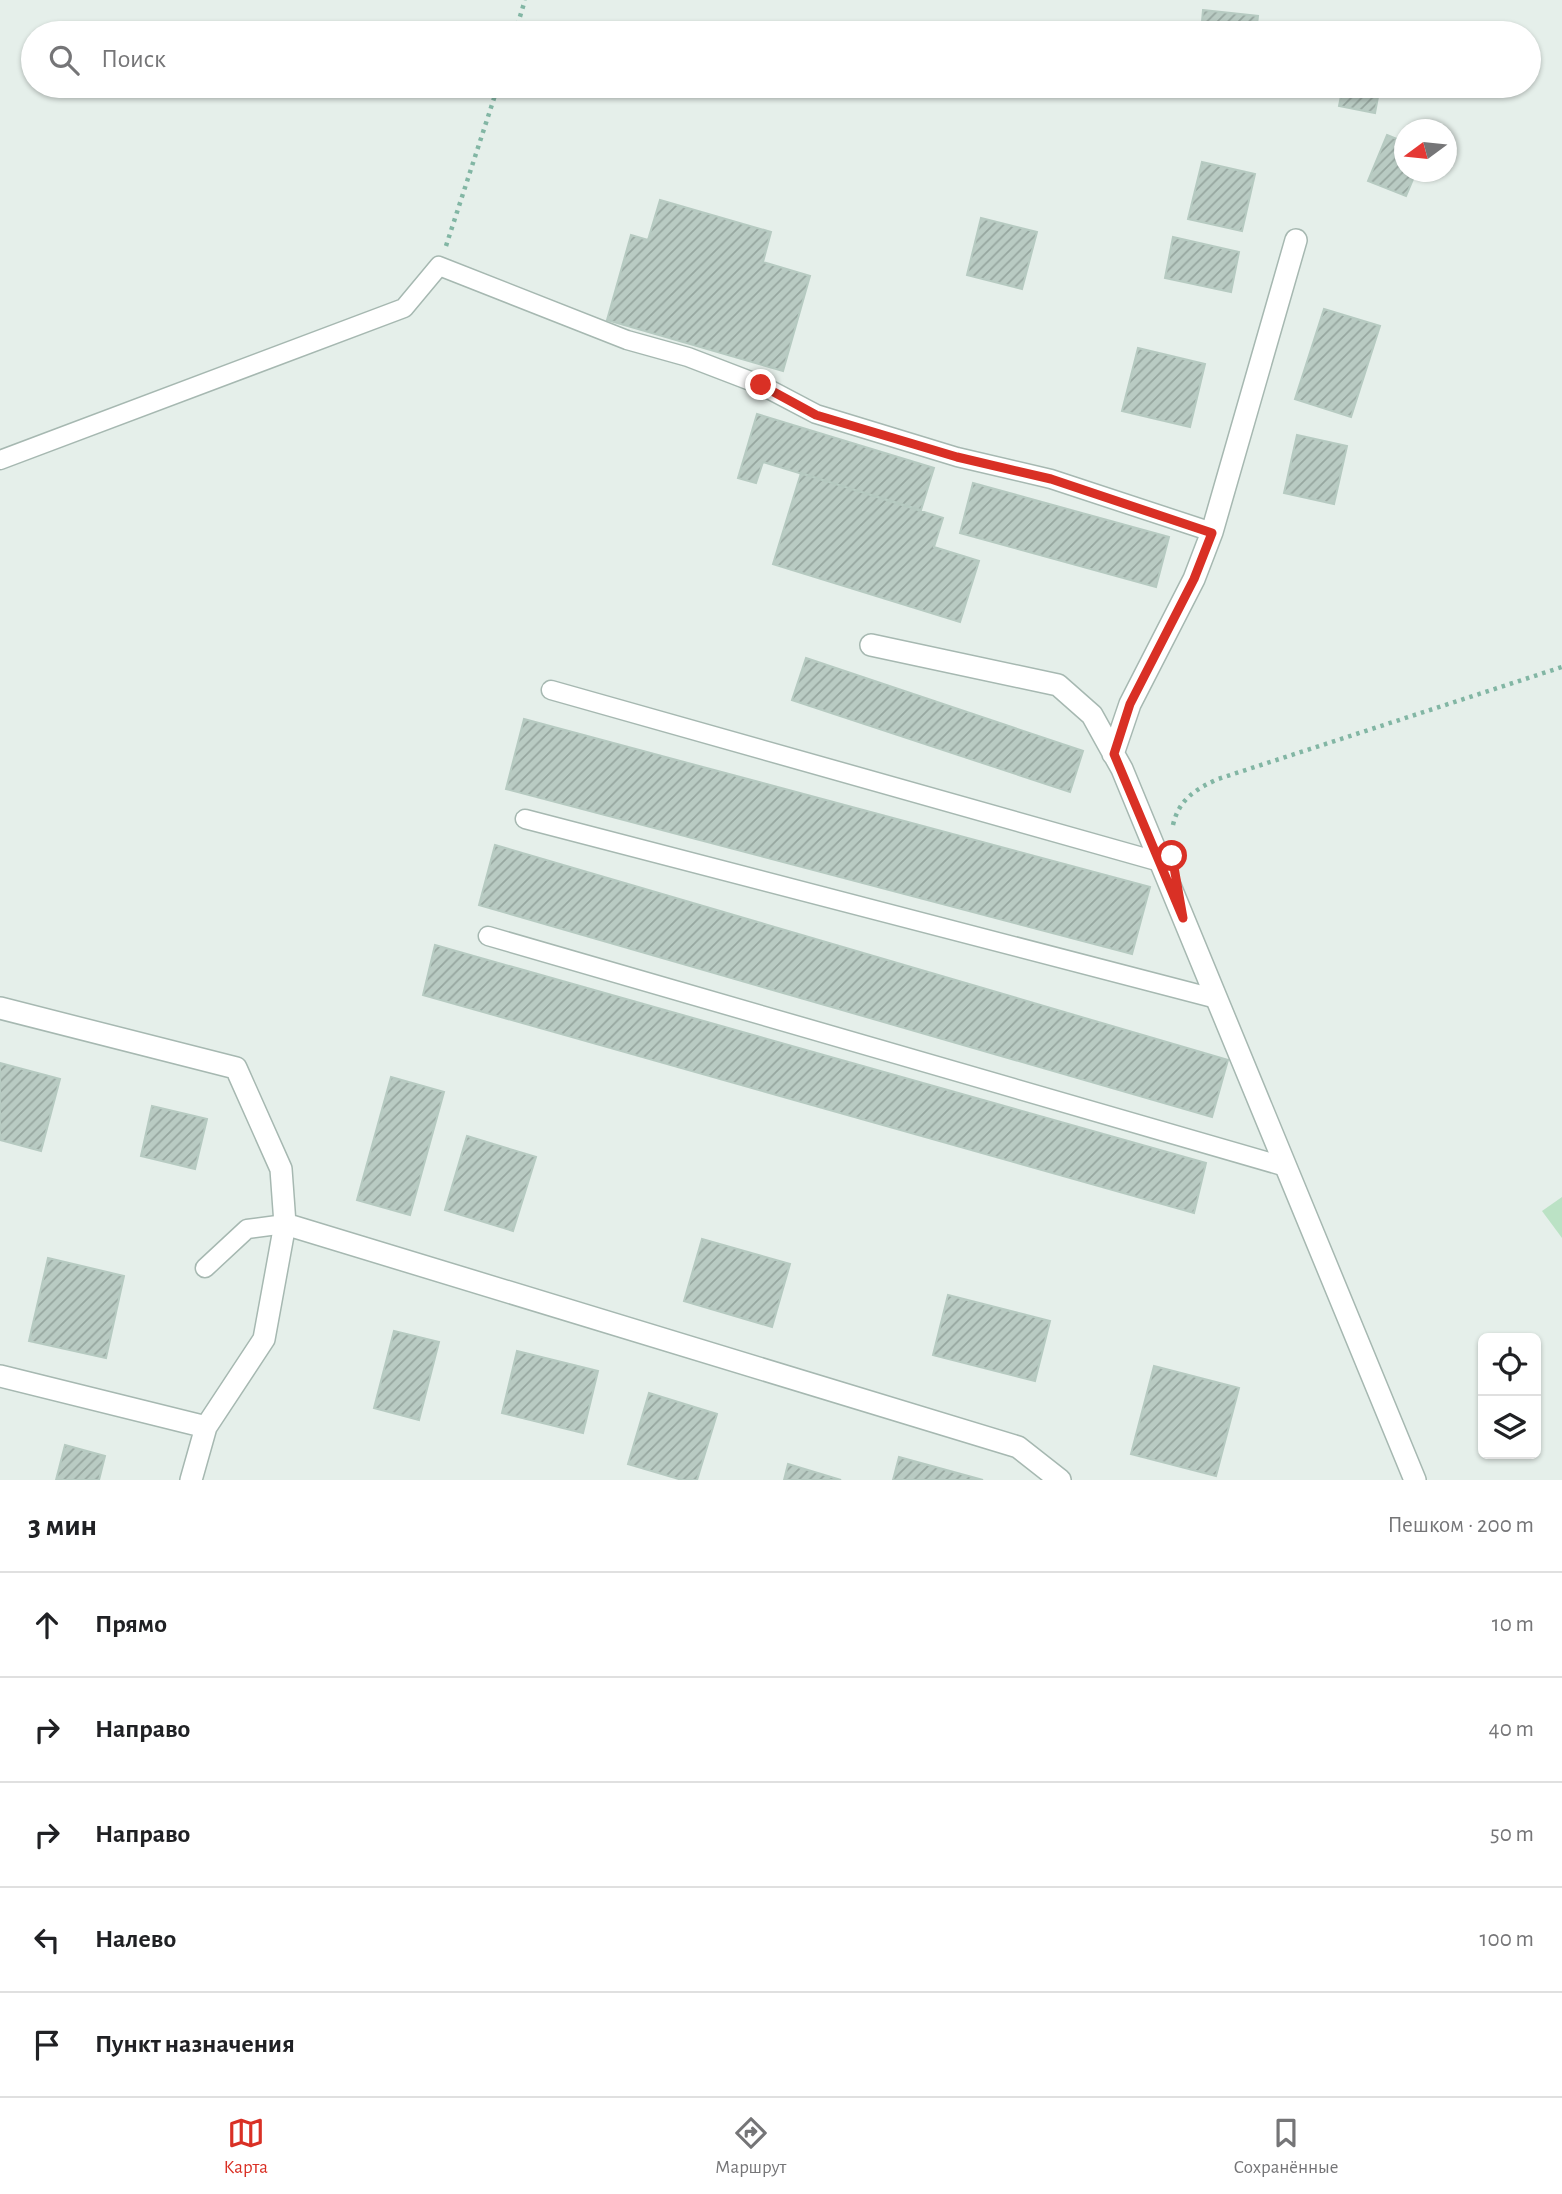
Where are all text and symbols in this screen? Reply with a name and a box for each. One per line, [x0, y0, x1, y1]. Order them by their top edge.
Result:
search box [21, 21, 1541, 98]
icon: search [45, 41, 83, 79]
text: Поиск [101, 46, 166, 72]
north arrow [1394, 119, 1457, 182]
route end [745, 369, 776, 400]
route start [1156, 840, 1187, 871]
map controls [1478, 1333, 1541, 1459]
button: locate [1478, 1333, 1541, 1396]
button: layers [1478, 1396, 1541, 1459]
text: 3 мин [28, 1511, 97, 1541]
text: Пешком · 200 m [1388, 1514, 1534, 1537]
icon: ahead [28, 1606, 66, 1644]
text: Прямо [95, 1611, 167, 1637]
text: 10 m [1492, 1613, 1534, 1636]
icon: right [28, 1711, 66, 1749]
text: Направо [95, 1716, 190, 1742]
text: 40 m [1489, 1718, 1534, 1741]
icon: right [28, 1816, 66, 1854]
text: Направо [95, 1821, 190, 1847]
text: 50 m [1490, 1823, 1534, 1846]
icon: left [28, 1921, 66, 1959]
text: Налево [95, 1926, 176, 1952]
text: 100 m [1480, 1928, 1534, 1951]
icon: arrive [28, 2026, 66, 2064]
text: Пункт назначения [95, 2031, 295, 2057]
tab: Карта [224, 2114, 268, 2179]
tab: Маршрут [715, 2114, 786, 2179]
tab: Сохранённые [1233, 2114, 1338, 2179]

